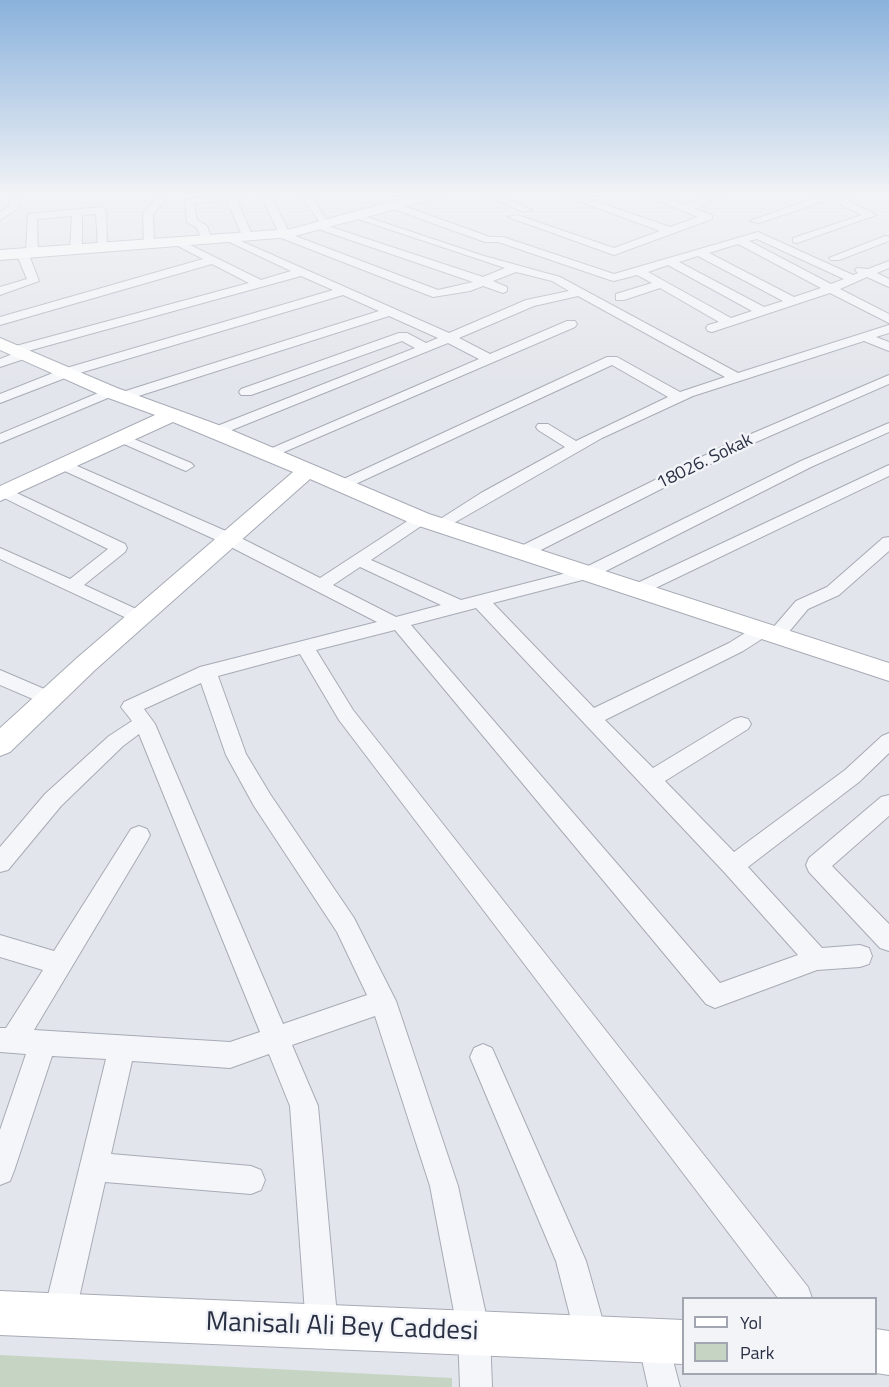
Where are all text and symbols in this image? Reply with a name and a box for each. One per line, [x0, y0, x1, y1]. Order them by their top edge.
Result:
street label: 18026. Sokak [654, 430, 756, 494]
legend [682, 1297, 877, 1375]
street label: Manisalı Ali Bey Caddesi [205, 1307, 479, 1349]
text: Yol [740, 1309, 762, 1336]
text: Park [740, 1339, 774, 1366]

